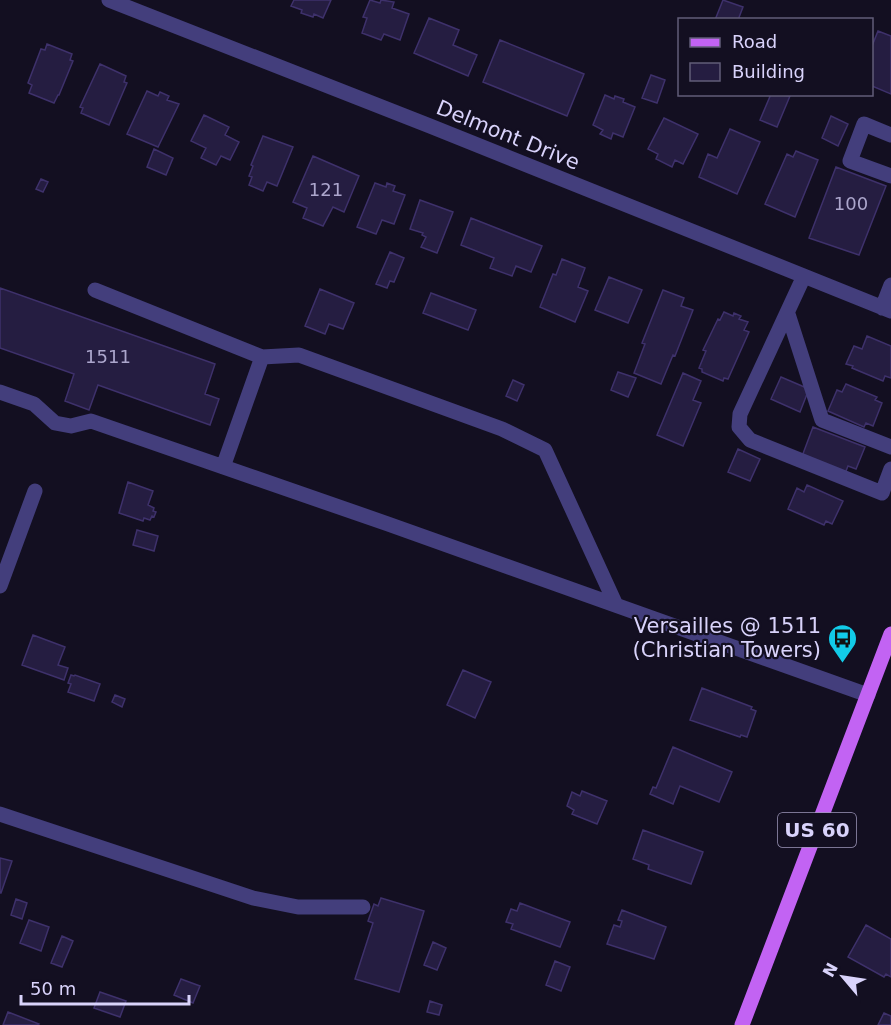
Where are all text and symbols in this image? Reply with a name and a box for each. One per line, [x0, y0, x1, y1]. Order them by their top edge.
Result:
legend [678, 18, 873, 96]
text: Road [732, 31, 777, 52]
text: Building [732, 61, 805, 82]
street label: Delmont Drive [433, 95, 583, 175]
house number: 121 [309, 179, 343, 200]
house number: 100 [834, 193, 868, 214]
house number: 1511 [85, 346, 131, 367]
place label: Versailles @ 1511 (Christian Towers) [633, 614, 821, 662]
bus stop icon: Versailles @ 1511 (Christian Towers) [826, 622, 858, 664]
road number: US 60 [778, 813, 856, 847]
north arrow [813, 947, 873, 1007]
text: N [819, 960, 842, 980]
scale bar [21, 968, 189, 1006]
text: 50 m [30, 978, 76, 999]

